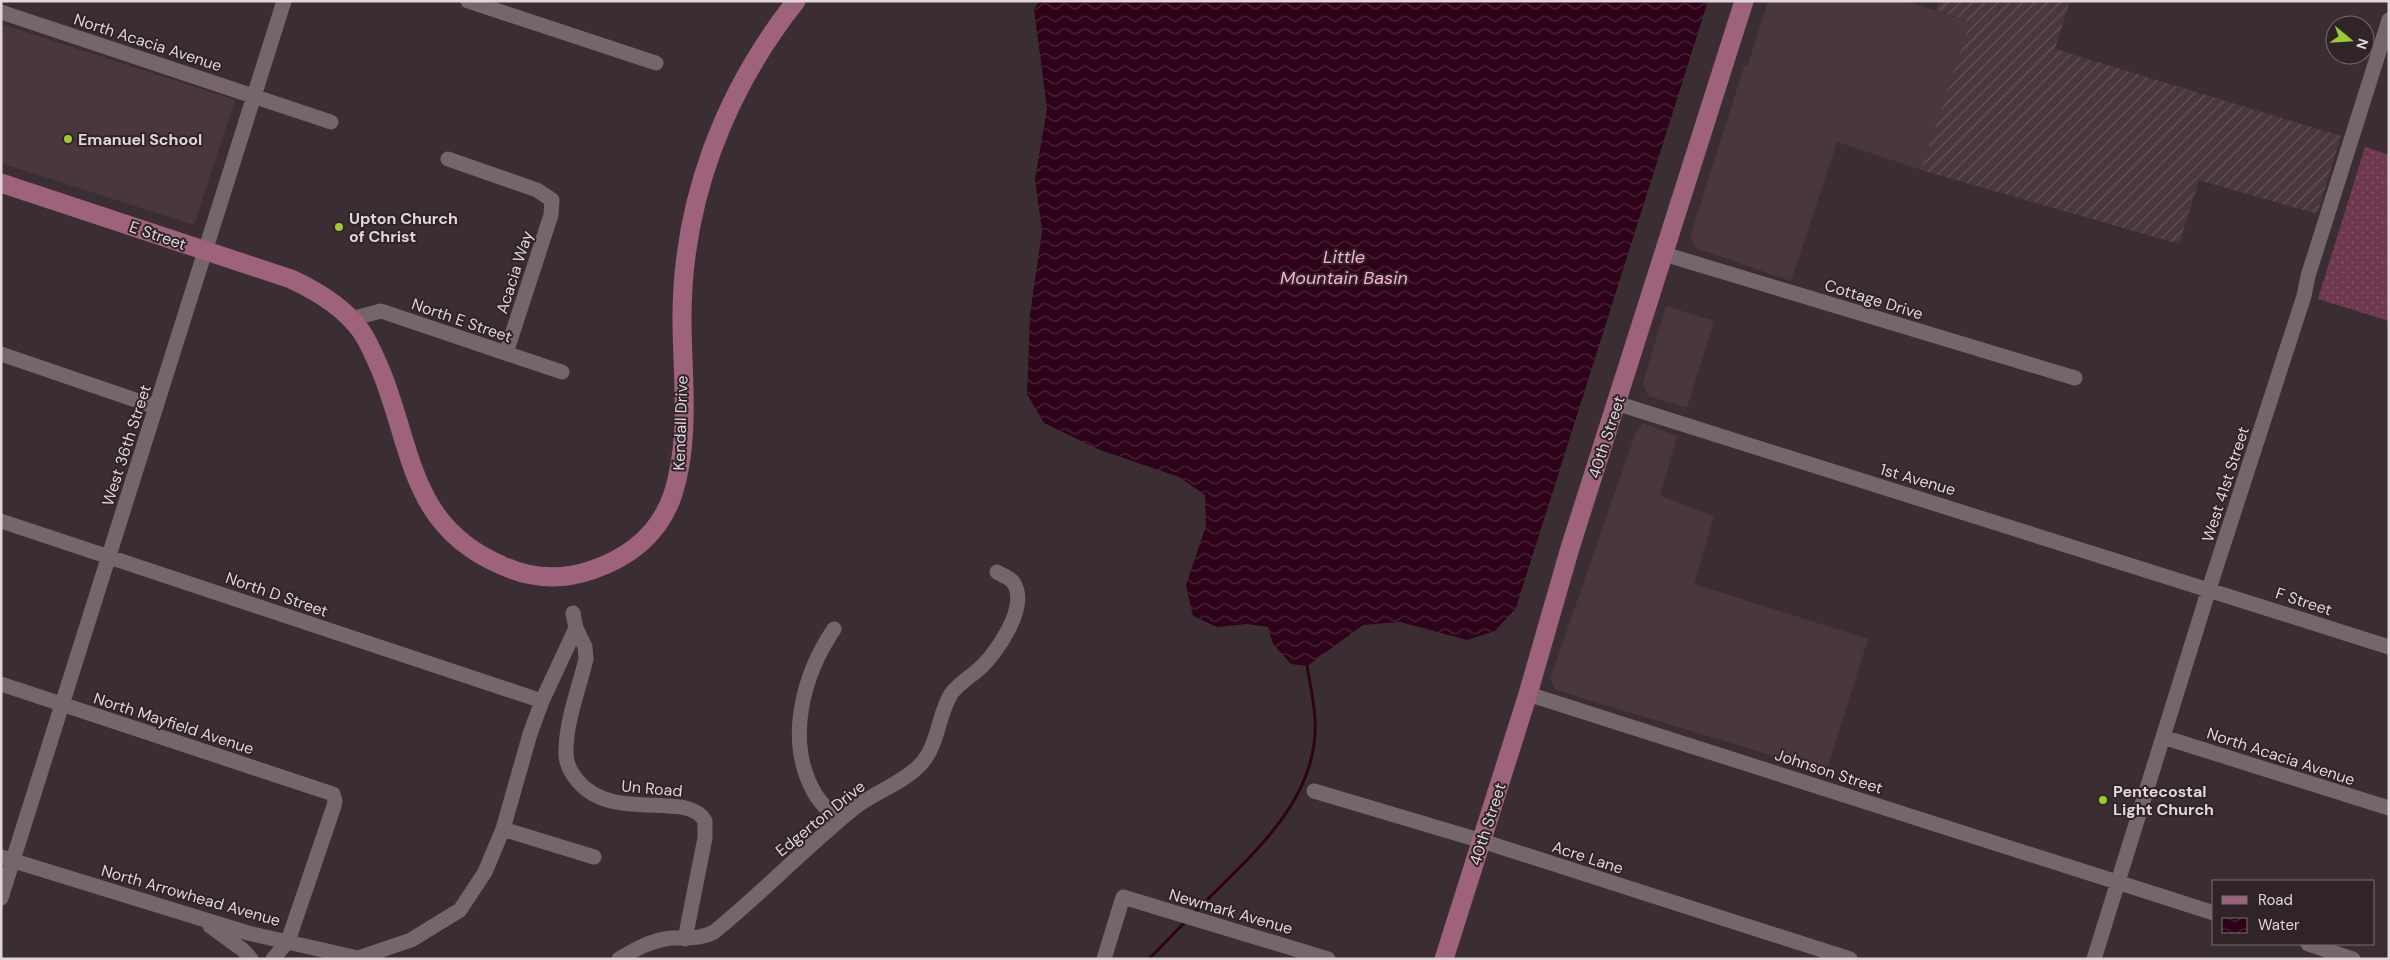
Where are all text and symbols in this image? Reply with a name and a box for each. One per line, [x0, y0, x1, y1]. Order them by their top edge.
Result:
street label: North Acacia Avenue [71, 9, 225, 76]
north arrow [2325, 15, 2375, 65]
text: N [2352, 36, 2373, 52]
place label: Emanuel School [78, 129, 202, 150]
marker: Emanuel School [62, 133, 74, 145]
place label: Upton Church of Christ [349, 208, 458, 247]
street label: E Street [127, 216, 189, 255]
marker: Upton Church of Christ [333, 221, 345, 233]
street label: Acacia Way [491, 228, 538, 316]
water label: Little Mountain Basin [1280, 245, 1408, 290]
street label: Cottage Drive [1822, 275, 1926, 324]
street label: North E Street [409, 293, 515, 347]
street label: Kendall Drive [668, 375, 693, 471]
street label: West 36th Street [97, 382, 156, 509]
street label: 40th Street [1583, 393, 1630, 481]
street label: West 41st Street [2197, 424, 2254, 545]
street label: 1st Avenue [1878, 459, 1958, 500]
street label: North D Street [223, 567, 331, 622]
street label: F Street [2273, 583, 2335, 620]
street label: North Mayfield Avenue [91, 688, 257, 759]
street label: North Acacia Avenue [2204, 723, 2358, 790]
street label: Johnson Street [1772, 744, 1885, 799]
street label: Un Road [621, 775, 683, 802]
street label: Edgerton Drive [771, 776, 869, 861]
street label: 40th Street [1464, 780, 1511, 868]
place label: Pentecostal Light Church [2113, 781, 2214, 820]
marker: Pentecostal Light Church [2097, 794, 2109, 806]
street label: Acre Lane [1550, 836, 1626, 879]
street label: North Arrowhead Avenue [99, 860, 283, 931]
legend [2212, 880, 2375, 945]
street label: Newmark Avenue [1167, 884, 1295, 939]
text: Road [2258, 890, 2293, 910]
text: Water [2258, 915, 2300, 935]

